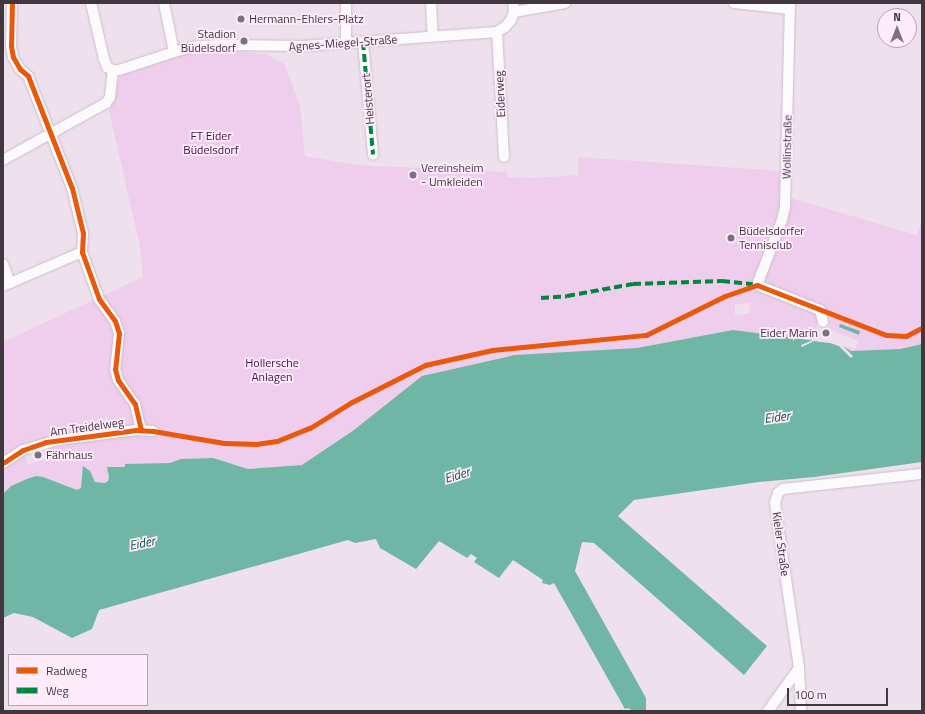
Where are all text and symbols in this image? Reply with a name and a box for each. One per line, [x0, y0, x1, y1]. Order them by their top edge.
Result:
north arrow [877, 8, 917, 48]
text: N [893, 9, 901, 25]
place label: Hermann-Ehlers-Platz [249, 12, 364, 26]
marker: Hermann-Ehlers-Platz [236, 14, 246, 24]
place label: Stadion Büdelsdorf [181, 27, 236, 55]
street label: Agnes-Miegel-Straße [288, 32, 398, 54]
marker: Stadion Büdelsdorf [239, 36, 249, 46]
street label: Eiderweg [492, 70, 508, 118]
street label: Heisterort [359, 73, 377, 125]
street label: Wollinstraße [779, 115, 795, 179]
park label: FT Eider Büdelsdorf [183, 129, 239, 157]
place label: Vereinsheim - Umkleiden [421, 161, 484, 189]
marker: Vereinsheim - Umkleiden [408, 170, 418, 180]
place label: Büdelsdorfer Tennisclub [739, 224, 804, 252]
marker: Büdelsdorfer Tennisclub [726, 233, 736, 243]
place label: Eider Marin [760, 326, 818, 340]
marker: Eider Marin [821, 328, 831, 338]
park label: Hollersche Anlagen [245, 356, 299, 384]
water label: Eider [763, 408, 791, 426]
street label: Am Treidelweg [49, 415, 125, 439]
place label: Fährhaus [46, 448, 93, 462]
marker: Fährhaus [33, 450, 43, 460]
water label: Eider [442, 464, 472, 486]
street label: Kieler Straße [769, 511, 793, 577]
water label: Eider [128, 533, 156, 553]
legend [8, 654, 148, 706]
text: Radweg [46, 661, 87, 680]
scale bar [789, 680, 890, 706]
text: Weg [46, 681, 69, 700]
text: 100 m [794, 685, 827, 704]

